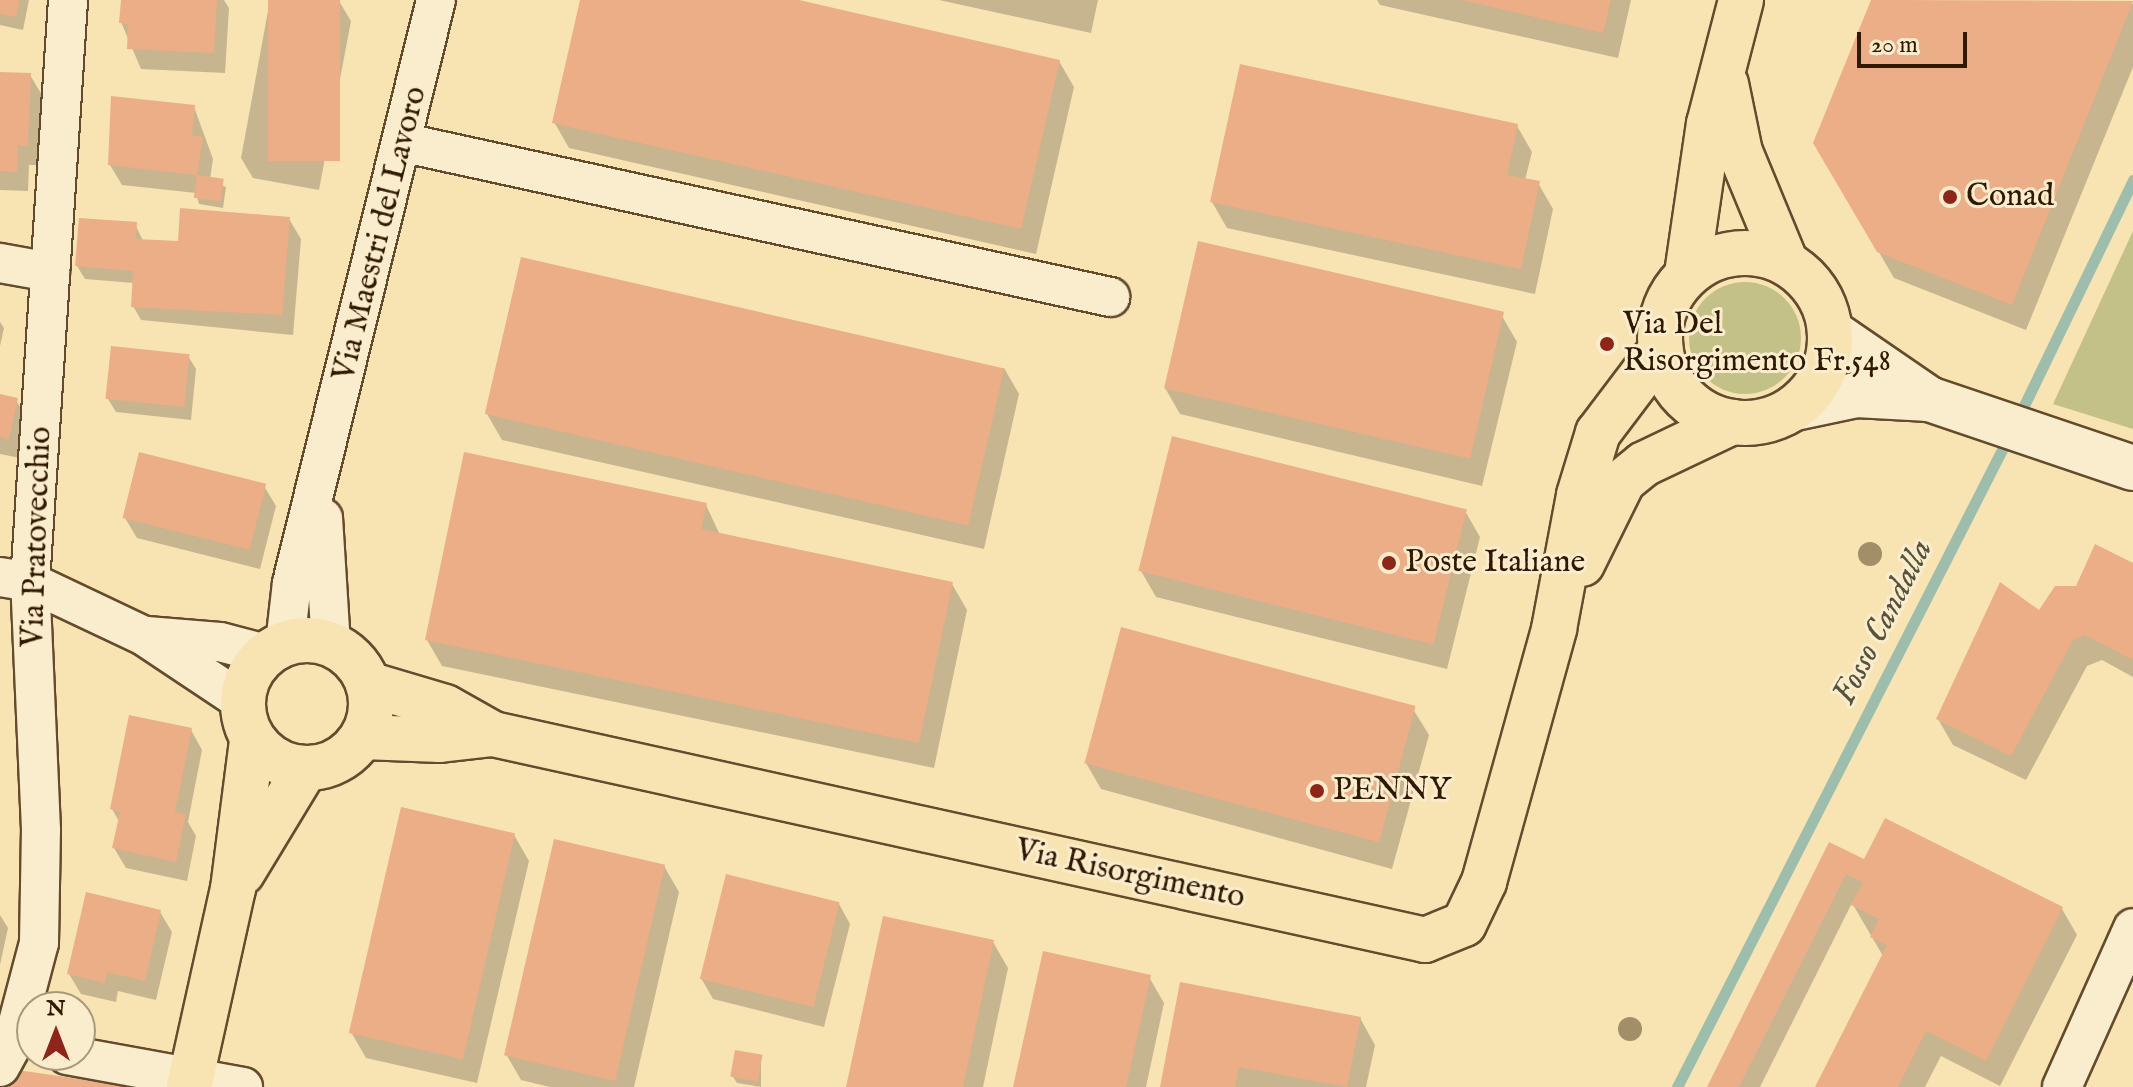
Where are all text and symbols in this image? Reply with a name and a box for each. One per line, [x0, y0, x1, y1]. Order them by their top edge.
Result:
scale bar [1861, 16, 1971, 66]
text: 20 m [1871, 30, 1918, 61]
street label: Via Maestri del Lavoro [326, 83, 436, 385]
place label: Conad [1966, 178, 2054, 216]
marker: Conad [1941, 188, 1959, 206]
place label: Via Del Risorgimento Fr.548 [1623, 307, 1891, 382]
marker: Via Del Risorgimento Fr.548 [1598, 335, 1616, 353]
street label: Via Pratovecchio [15, 426, 61, 648]
water label: Fosso Candalla [1824, 533, 1942, 711]
place label: Poste Italiane [1405, 544, 1585, 582]
marker: Poste Italiane [1380, 554, 1398, 572]
place label: PENNY [1333, 772, 1451, 810]
marker: PENNY [1308, 782, 1326, 800]
street label: Via Risorgimento [1012, 832, 1248, 918]
north arrow [16, 991, 96, 1071]
text: N [46, 995, 66, 1023]

